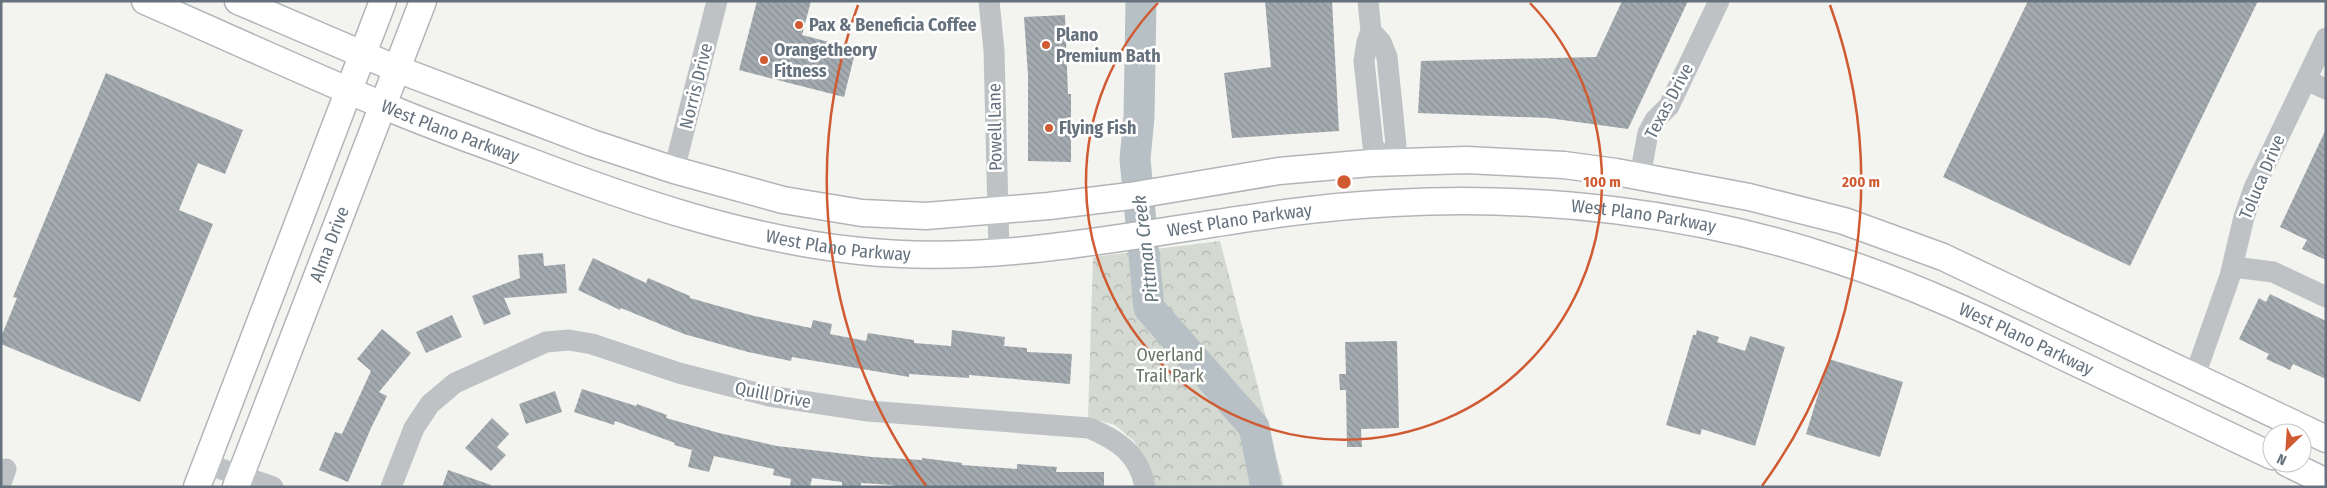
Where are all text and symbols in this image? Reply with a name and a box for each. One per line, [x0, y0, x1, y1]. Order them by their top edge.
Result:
place label: Pax & Beneficia Coffee [809, 14, 977, 36]
marker: Pax & Beneficia Coffee [793, 19, 805, 31]
place label: Plano Premium Bath [1056, 24, 1161, 67]
place label: Orangetheory Fitness [774, 39, 878, 82]
marker: Plano Premium Bath [1040, 39, 1052, 51]
street label: Norris Drive [675, 41, 717, 131]
marker: Orangetheory Fitness [758, 54, 770, 66]
street label: Texas Drive [1640, 59, 1698, 143]
street label: Powell Lane [983, 83, 1007, 171]
street label: West Plano Parkway [378, 95, 523, 168]
place label: Flying Fish [1059, 117, 1136, 139]
marker: Flying Fish [1043, 122, 1055, 134]
street label: Toluca Drive [2234, 131, 2290, 223]
centre of rings [1335, 173, 1353, 191]
text: 100 m [1583, 173, 1621, 191]
text: 200 m [1841, 173, 1880, 191]
water label: Pittman Creek [1127, 194, 1164, 304]
street label: West Plano Parkway [1570, 195, 1718, 238]
street label: West Plano Parkway [1165, 199, 1313, 242]
street label: Alma Drive [305, 203, 354, 285]
street label: West Plano Parkway [764, 225, 911, 265]
street label: West Plano Parkway [1956, 298, 2097, 380]
park label: Overland Trail Park [1136, 344, 1205, 387]
street label: Quill Drive [733, 377, 813, 413]
north arrow [2262, 423, 2312, 473]
text: N [2274, 450, 2289, 469]

